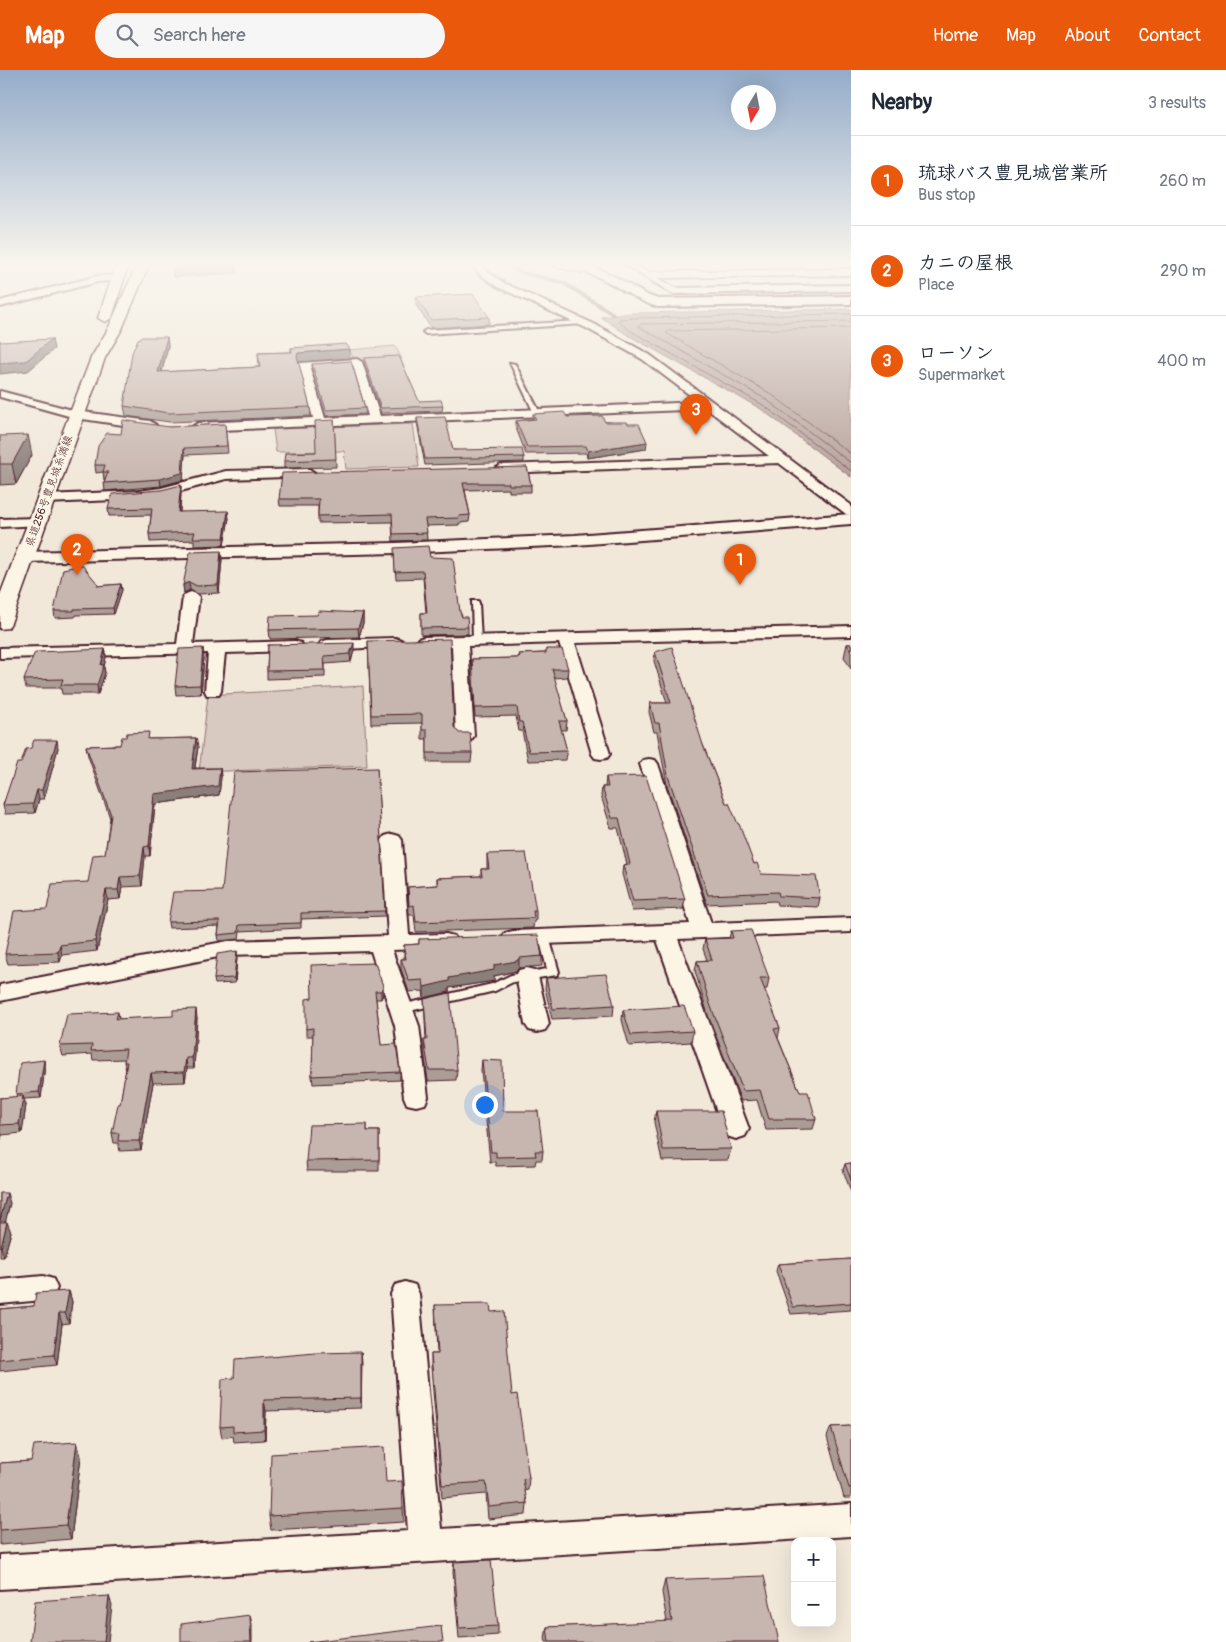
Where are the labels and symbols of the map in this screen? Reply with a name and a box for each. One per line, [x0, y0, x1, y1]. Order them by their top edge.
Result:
north arrow [731, 85, 776, 130]
pin: 3 [680, 394, 712, 435]
street label: 県道256号豊見城糸満線 [23, 434, 75, 548]
pin: 2 [61, 534, 93, 575]
pin: 1 [724, 544, 756, 585]
your location [472, 1092, 498, 1118]

